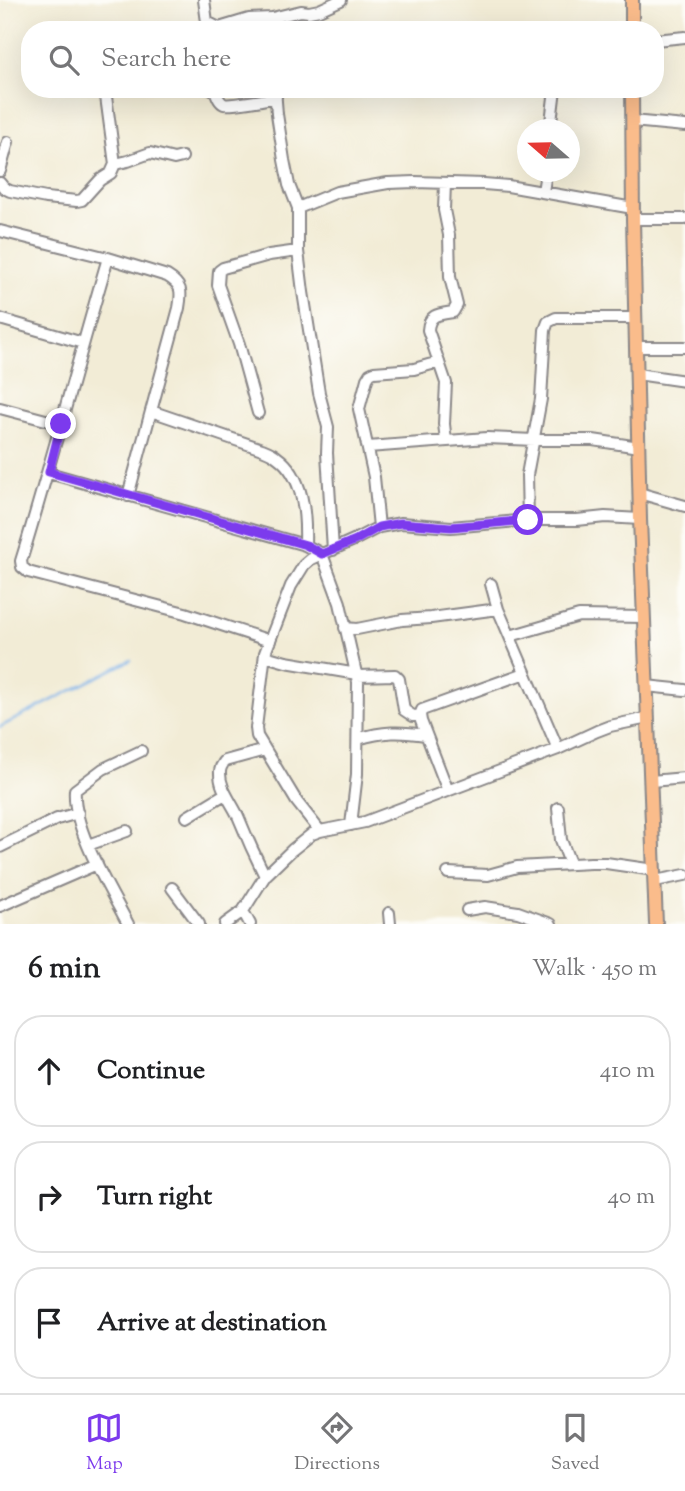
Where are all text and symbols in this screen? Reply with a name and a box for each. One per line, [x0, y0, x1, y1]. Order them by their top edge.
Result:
search box [21, 21, 664, 98]
icon: search [45, 41, 83, 79]
text: Search here [101, 41, 231, 78]
north arrow [517, 119, 580, 182]
route end [45, 408, 76, 439]
route start [512, 504, 543, 535]
text: 6 min [28, 948, 100, 991]
text: Walk · 450 m [532, 953, 657, 986]
icon: ahead [30, 1052, 68, 1090]
text: Continue [97, 1053, 205, 1090]
text: 410 m [600, 1055, 655, 1088]
icon: right [30, 1178, 68, 1216]
text: Turn right [97, 1179, 212, 1216]
text: 40 m [608, 1181, 655, 1214]
icon: arrive [30, 1304, 68, 1342]
text: Arrive at destination [97, 1305, 327, 1342]
tab: Map [85, 1409, 123, 1478]
tab: Directions [294, 1409, 380, 1478]
tab: Saved [551, 1409, 600, 1478]

